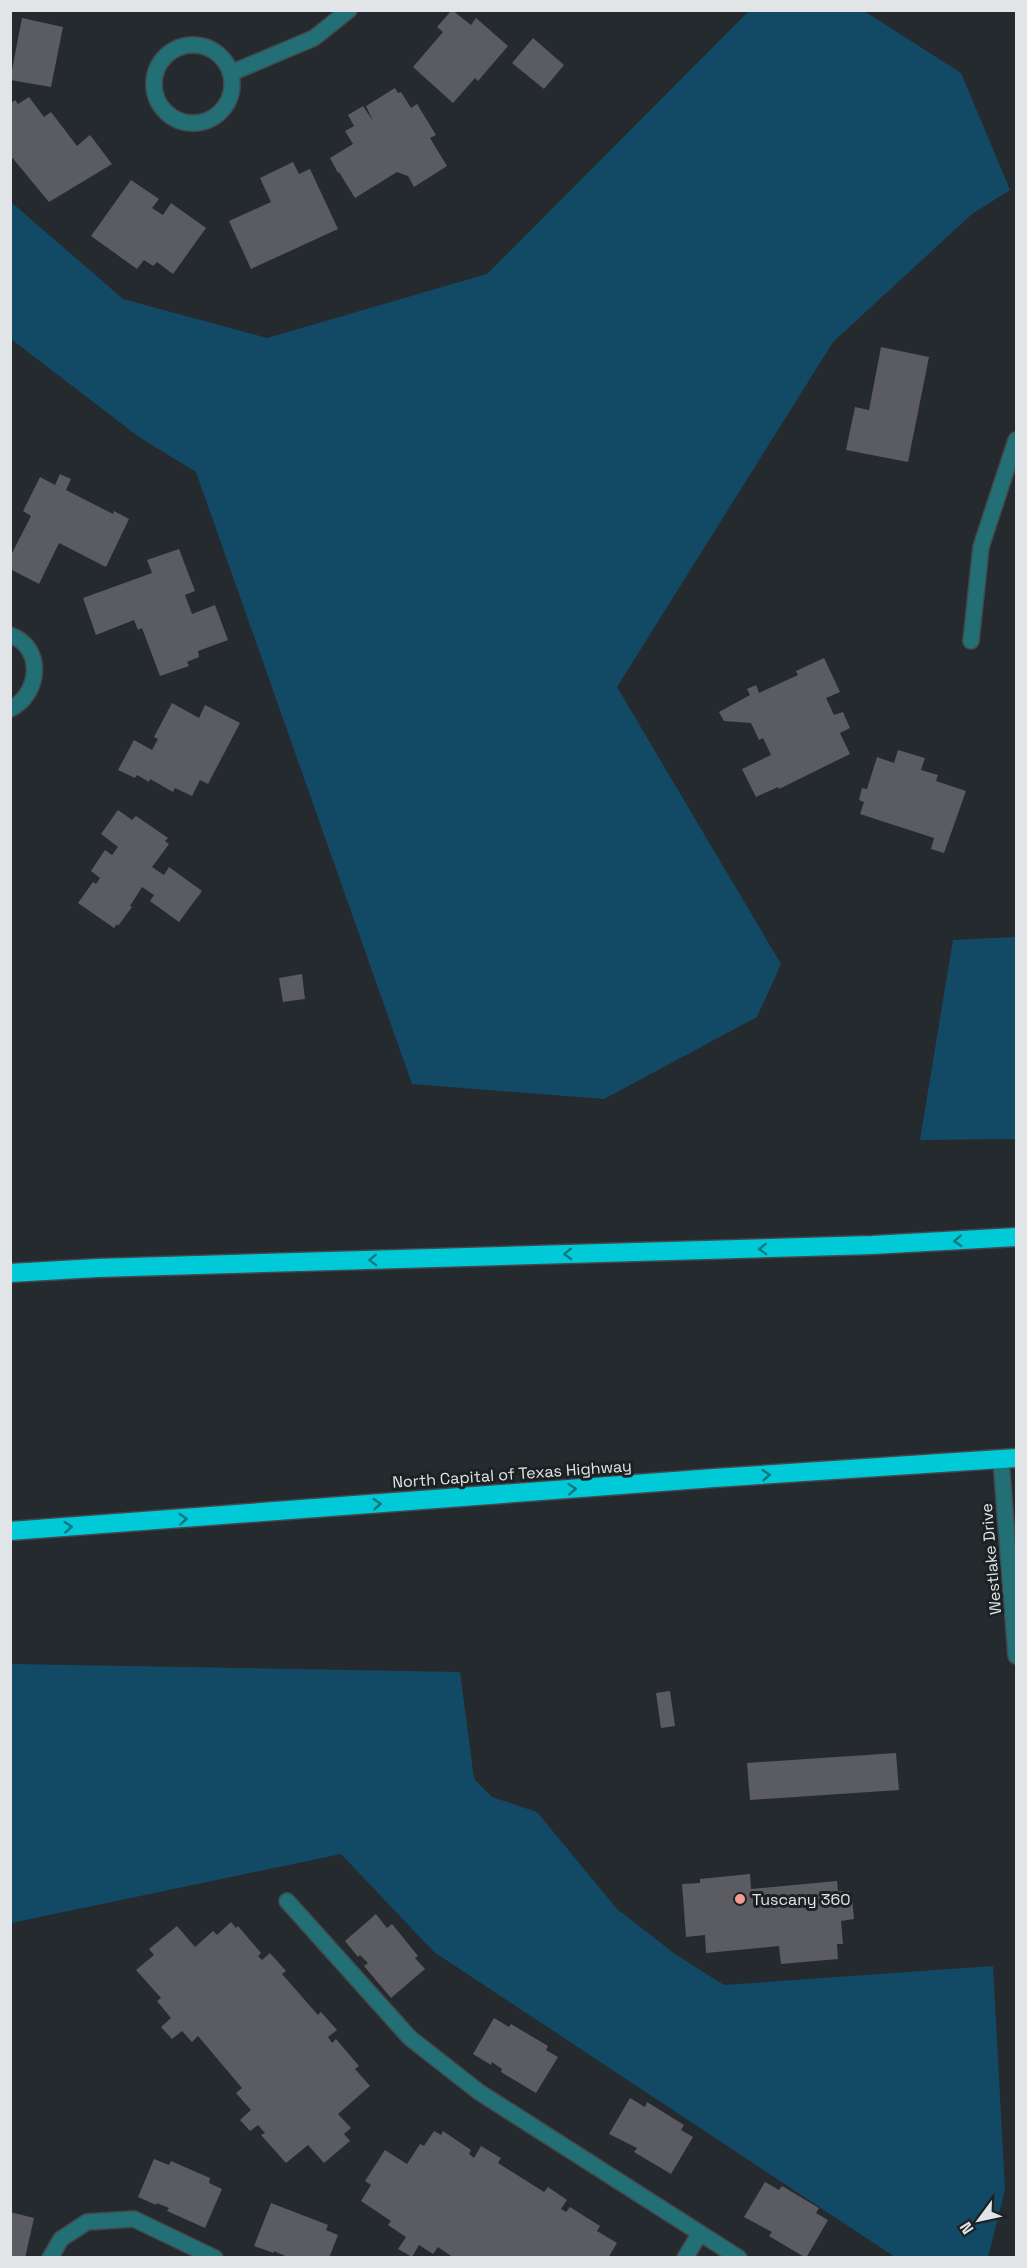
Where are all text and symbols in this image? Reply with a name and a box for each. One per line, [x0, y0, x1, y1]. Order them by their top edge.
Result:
one-way arrow [954, 1234, 963, 1247]
one-way arrow [759, 1242, 768, 1255]
one-way arrow [564, 1248, 573, 1261]
one-way arrow [369, 1254, 378, 1267]
street label: North Capital of Texas Highway [392, 1455, 632, 1493]
one-way arrow [762, 1468, 771, 1481]
one-way arrow [567, 1483, 576, 1496]
one-way arrow [373, 1498, 382, 1511]
street label: Westlake Drive [976, 1502, 1006, 1616]
one-way arrow [178, 1513, 187, 1526]
one-way arrow [63, 1521, 72, 1534]
place label: Tuscany 360 [752, 1889, 850, 1910]
marker: Tuscany 360 [733, 1892, 747, 1906]
north arrow [949, 2190, 1009, 2250]
text: N [955, 2218, 979, 2238]

